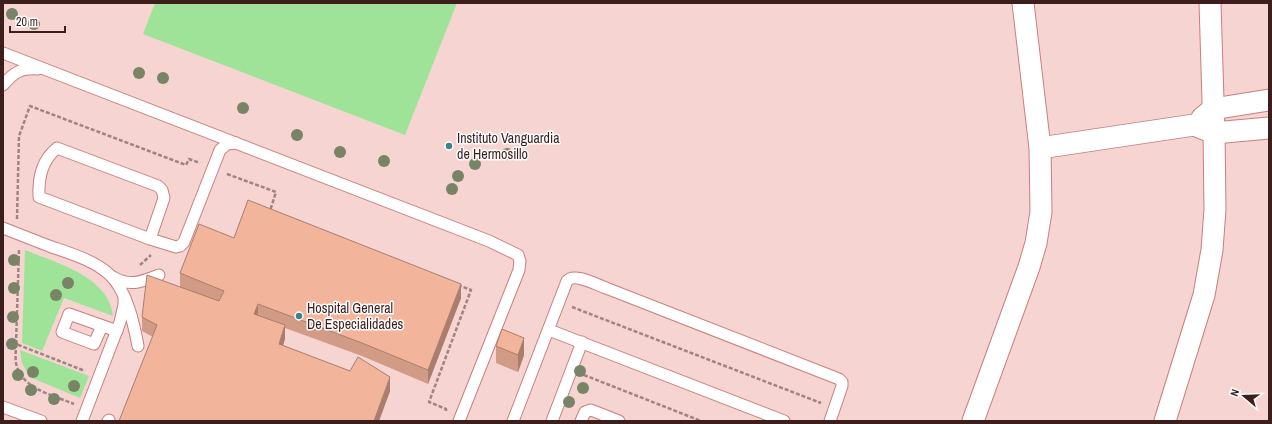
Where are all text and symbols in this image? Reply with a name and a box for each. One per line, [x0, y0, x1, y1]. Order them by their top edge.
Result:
scale bar [10, 8, 65, 34]
text: 20 m [16, 14, 38, 30]
place label: Instituto Vanguardia de Hermosillo [457, 129, 560, 163]
marker: Instituto Vanguardia de Hermosillo [444, 141, 454, 151]
place label: Hospital General De Especialidades [307, 299, 404, 333]
marker: Hospital General De Especialidades [294, 311, 304, 321]
north arrow [1224, 376, 1264, 416]
text: N [1227, 387, 1242, 398]

